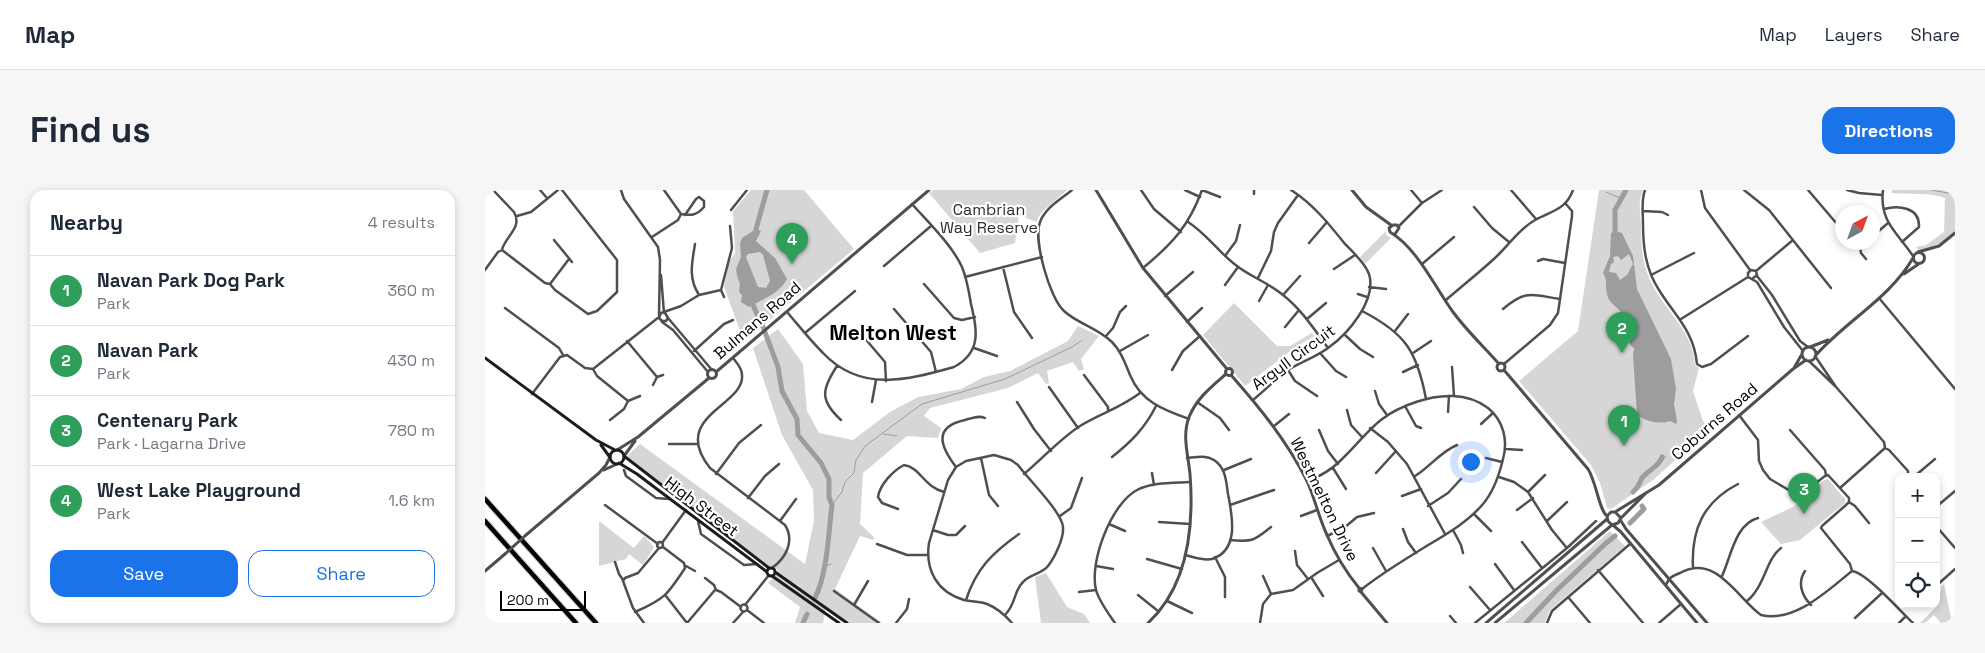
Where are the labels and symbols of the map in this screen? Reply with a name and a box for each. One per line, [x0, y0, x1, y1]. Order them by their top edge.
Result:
park label: Cambrian Way Reserve [940, 199, 1038, 238]
north arrow [1835, 205, 1880, 250]
pin: 4 [776, 223, 808, 264]
street label: Bulmans Road [709, 277, 805, 364]
pin: 2 [1606, 312, 1638, 353]
district label: Melton West [829, 319, 957, 346]
street label: Argyll Circuit [1247, 320, 1339, 395]
street label: Coburns Road [1667, 378, 1762, 465]
pin: 1 [1608, 405, 1640, 446]
street label: Westmelton Drive [1285, 434, 1364, 565]
your location [1458, 449, 1484, 475]
street label: High Street [660, 472, 743, 541]
pin: 3 [1788, 473, 1820, 514]
scale bar [500, 588, 586, 611]

